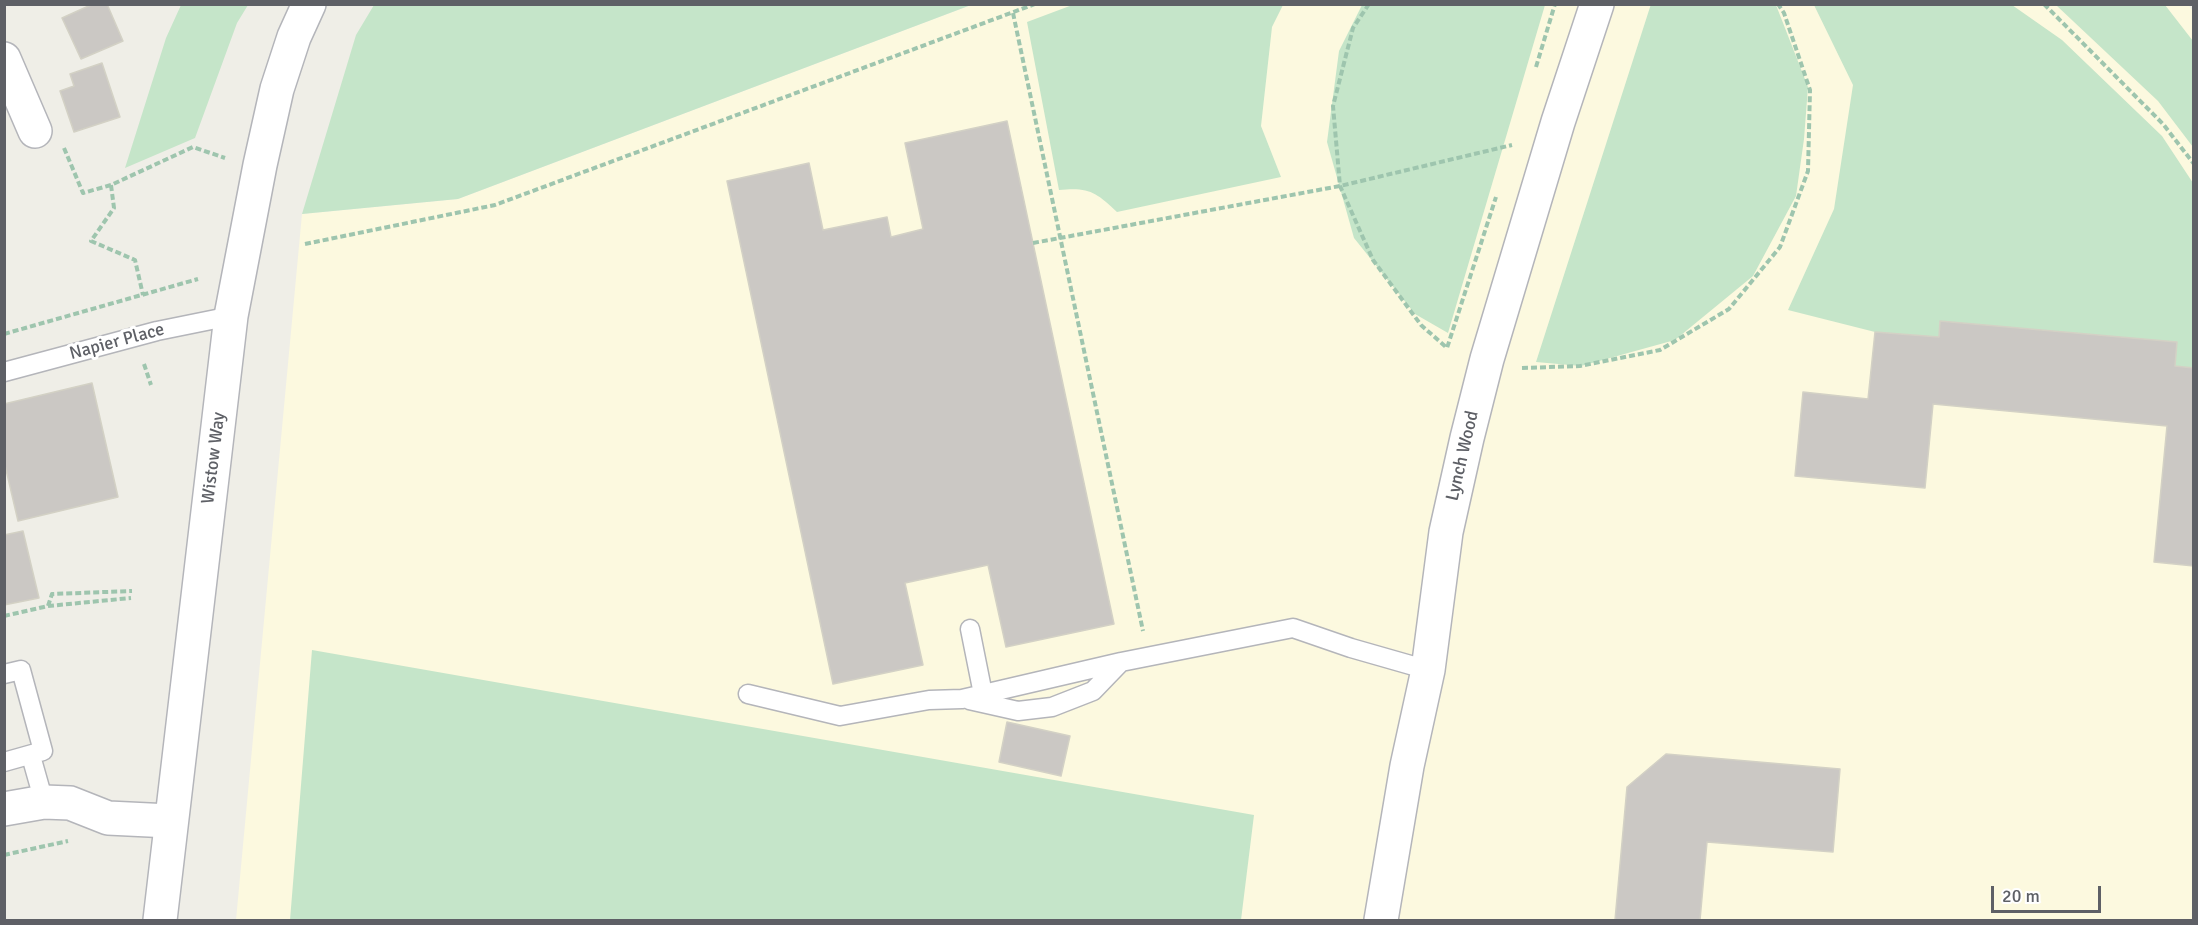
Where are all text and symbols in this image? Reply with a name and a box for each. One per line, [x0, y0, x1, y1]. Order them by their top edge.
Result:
street label: Napier Place [67, 319, 167, 365]
street label: Lynch Wood [1442, 409, 1484, 503]
street label: Wistow Way [198, 411, 230, 505]
scale bar [1994, 874, 2104, 912]
text: 20 m [2002, 885, 2040, 907]

